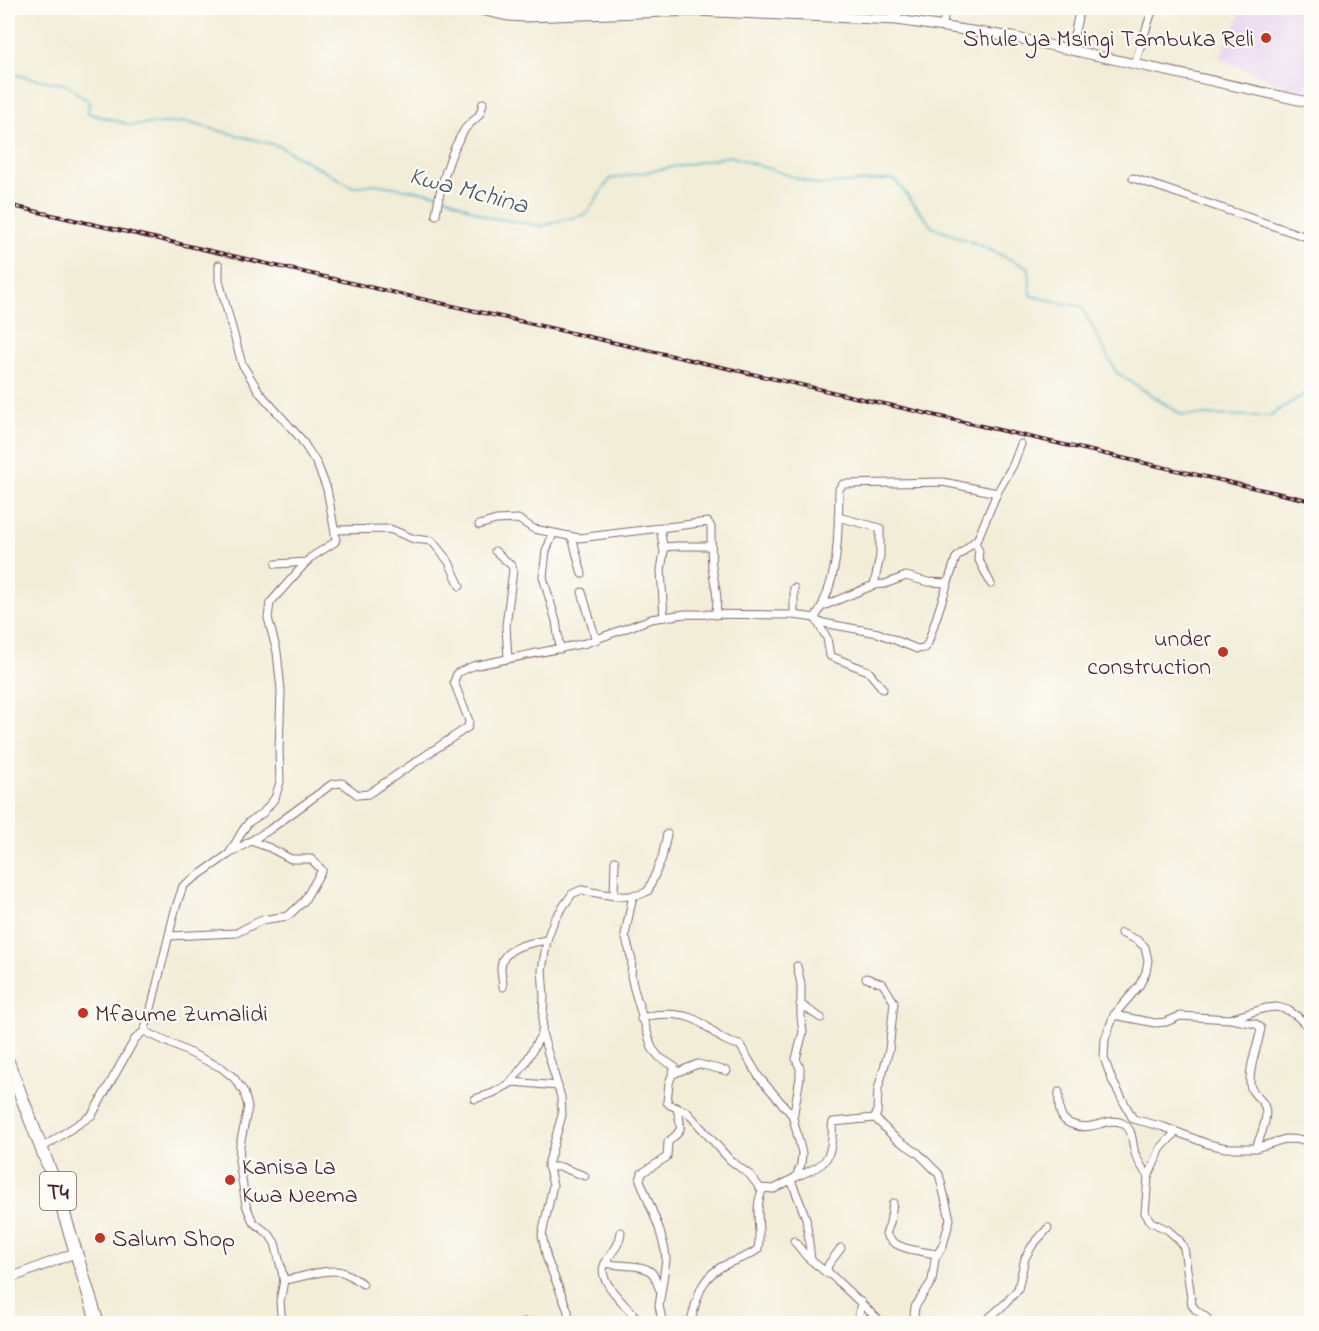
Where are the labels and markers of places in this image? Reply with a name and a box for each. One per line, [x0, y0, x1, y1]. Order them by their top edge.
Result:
place label: Shule ya Msingi Tambuka Reli [963, 23, 1254, 59]
marker: Shule ya Msingi Tambuka Reli [1259, 31, 1273, 45]
place label: under construction [1087, 623, 1212, 686]
marker: under construction [1216, 645, 1230, 659]
place label: Mfaume Zumalidi [95, 998, 268, 1033]
marker: Mfaume Zumalidi [76, 1006, 90, 1020]
place label: Kanisa La Kwa Neema [242, 1151, 358, 1214]
marker: Kanisa La Kwa Neema [223, 1173, 237, 1187]
place label: Salum Shop [112, 1223, 235, 1258]
marker: Salum Shop [93, 1231, 107, 1245]

